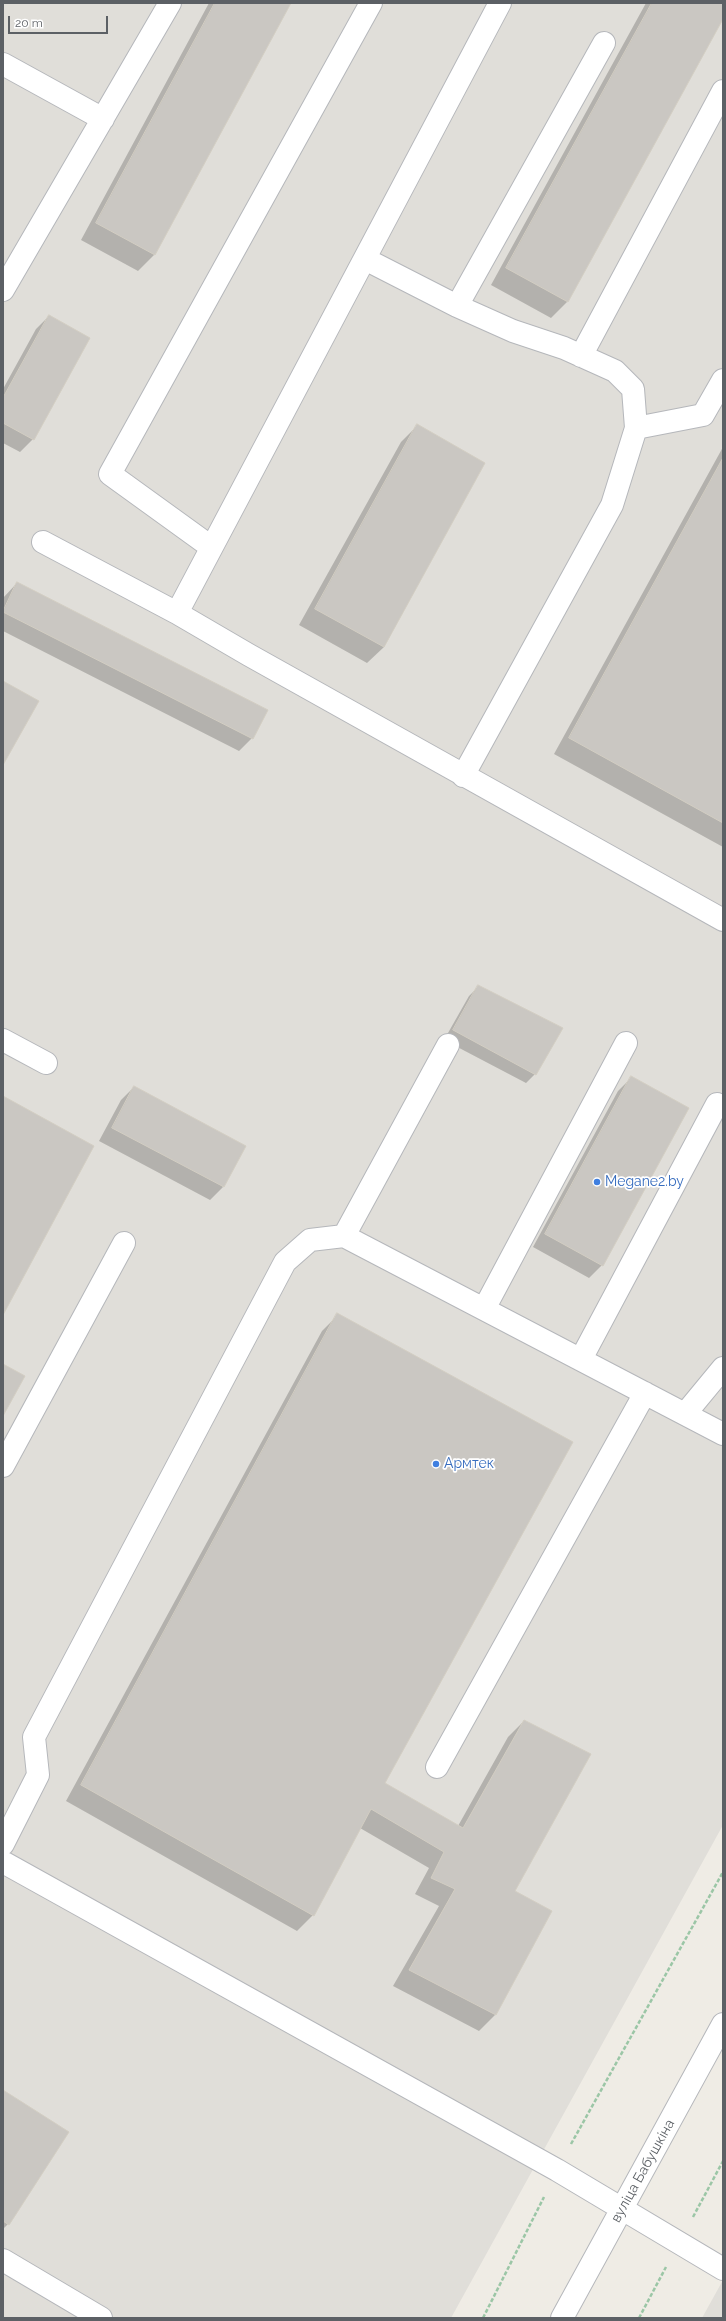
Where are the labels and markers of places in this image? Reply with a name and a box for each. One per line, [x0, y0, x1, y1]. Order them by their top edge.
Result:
place label: Megane2.by [605, 1174, 684, 1190]
marker: Megane2.by [592, 1177, 602, 1187]
place label: Армтек [444, 1456, 494, 1472]
marker: Армтек [431, 1459, 441, 1469]

